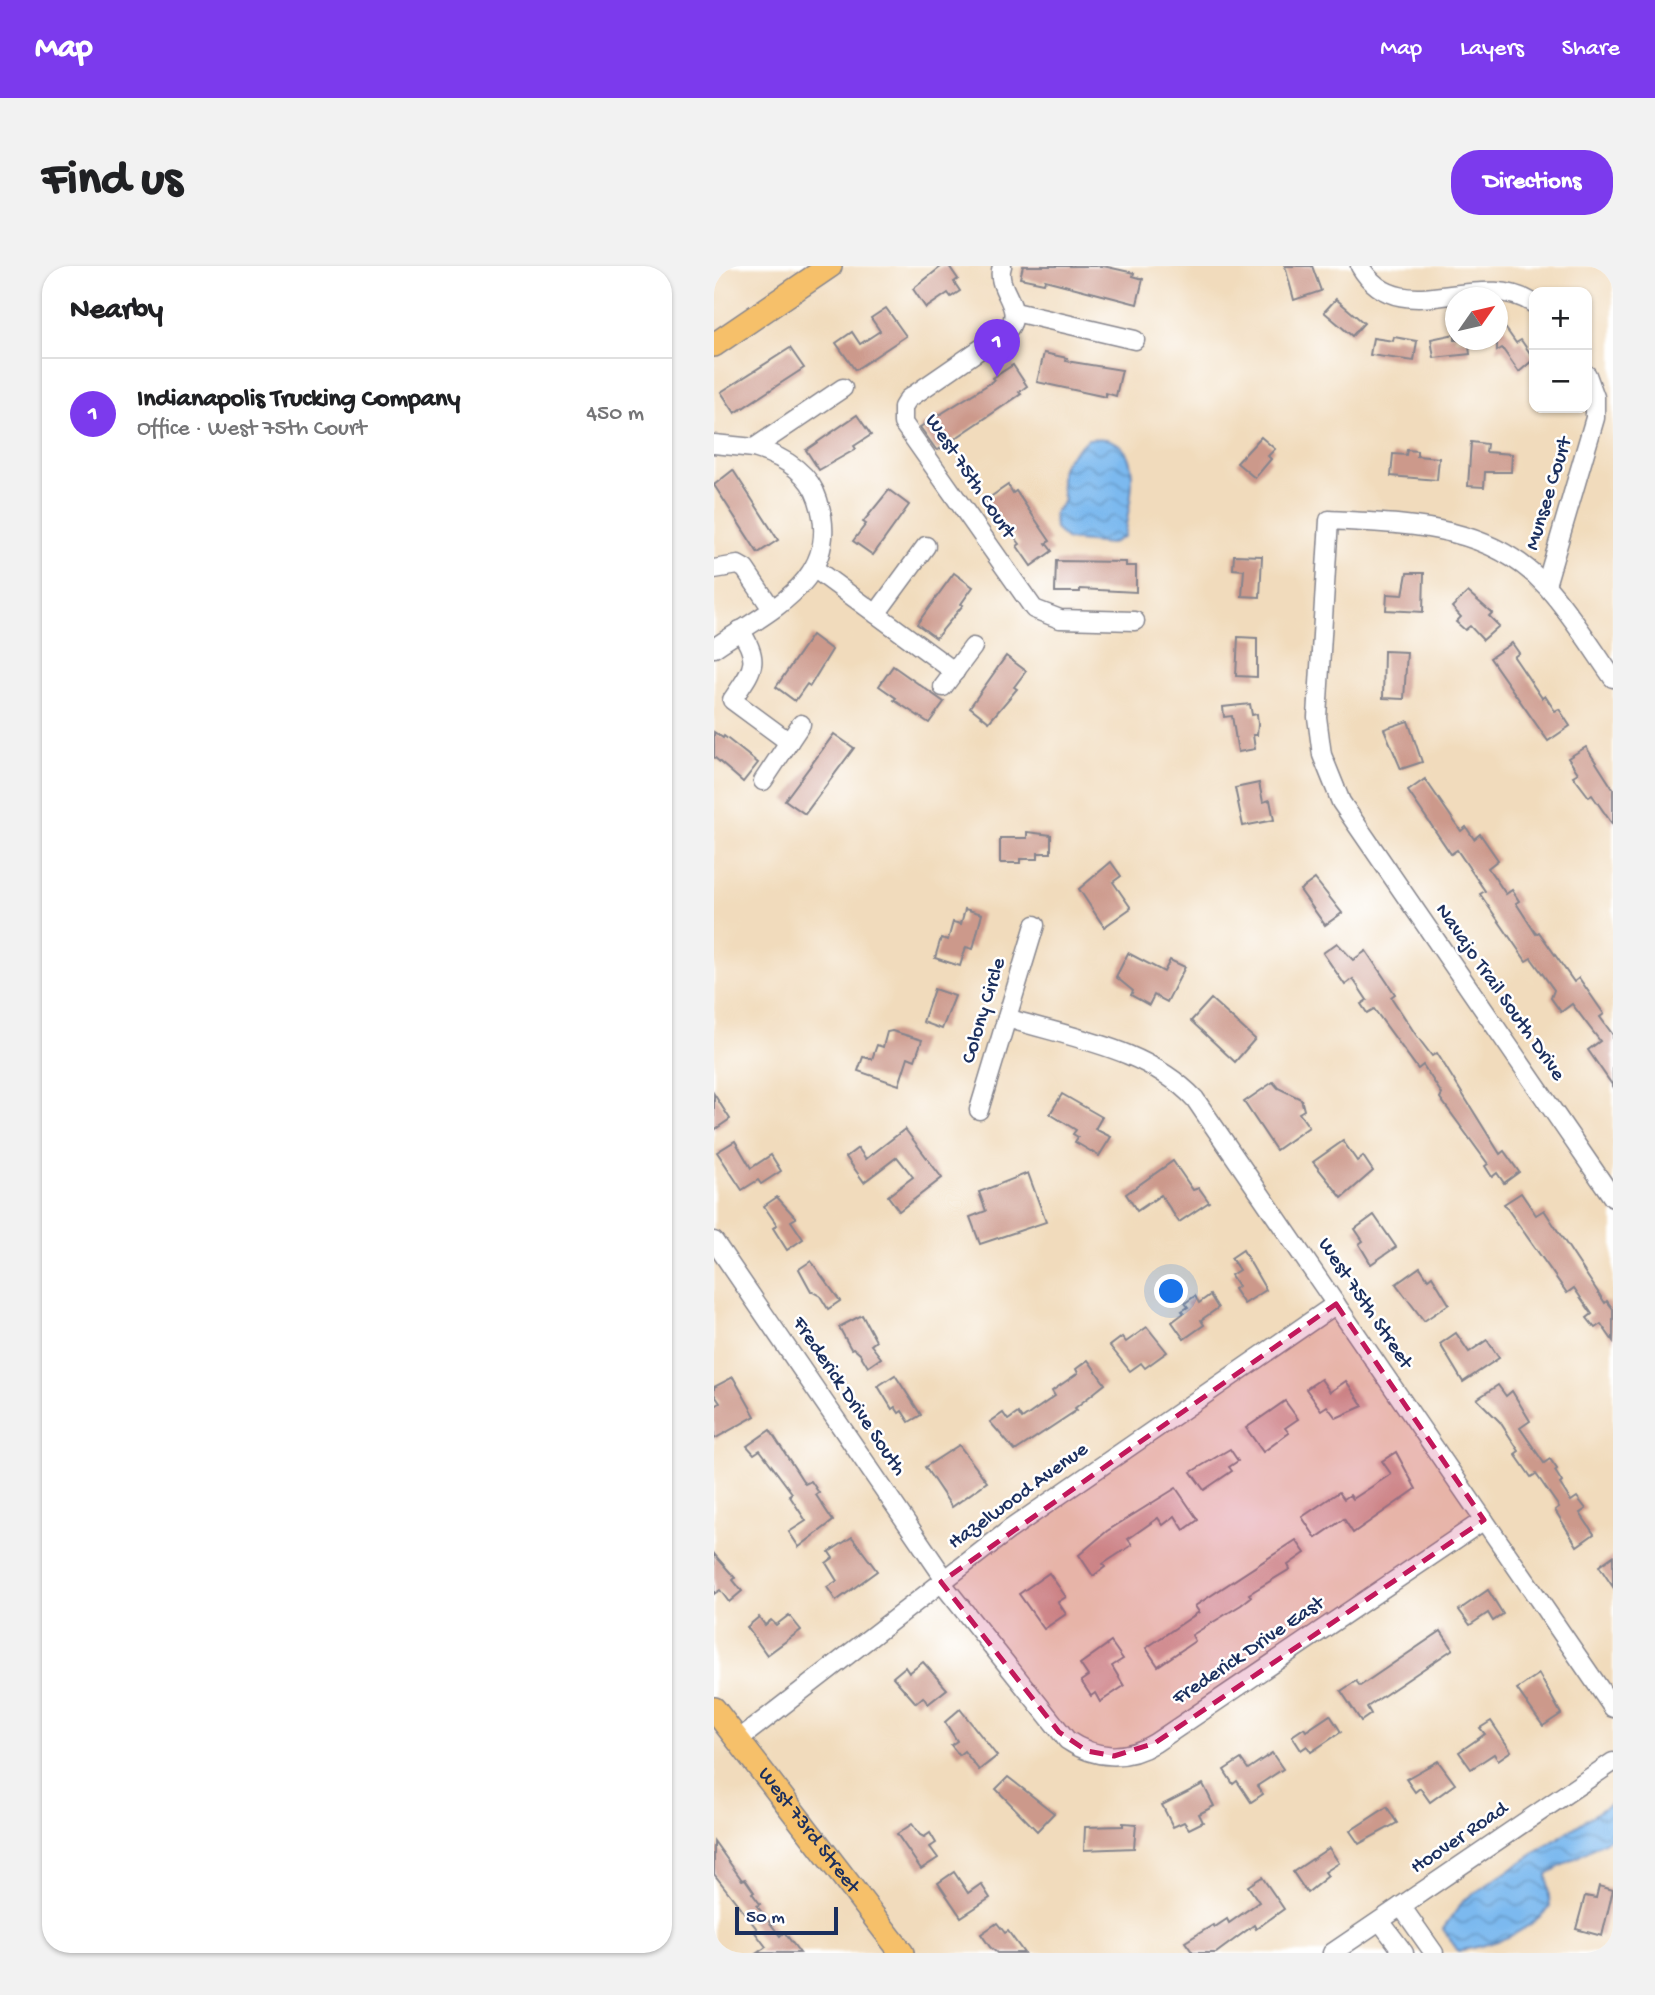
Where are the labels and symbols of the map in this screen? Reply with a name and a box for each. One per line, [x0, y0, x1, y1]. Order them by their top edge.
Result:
north arrow [1445, 287, 1508, 350]
pin: 1 [974, 319, 1020, 377]
street label: West 75th Court [918, 410, 1021, 546]
street label: Munsee Court [1521, 432, 1580, 554]
street label: Navajo Trail South Drive [1428, 900, 1570, 1087]
street label: Colony Circle [957, 954, 1013, 1067]
street label: West 75th Street [1311, 1234, 1418, 1376]
your location [1154, 1274, 1188, 1308]
street label: Frederick Drive South [785, 1312, 911, 1481]
street label: Hazelwood Avenue [944, 1437, 1095, 1556]
street label: Frederick Drive East [1168, 1591, 1332, 1713]
street label: West 73rd Street [752, 1763, 866, 1901]
street label: Hoover Road [1407, 1796, 1515, 1881]
scale bar [735, 1904, 838, 1936]

